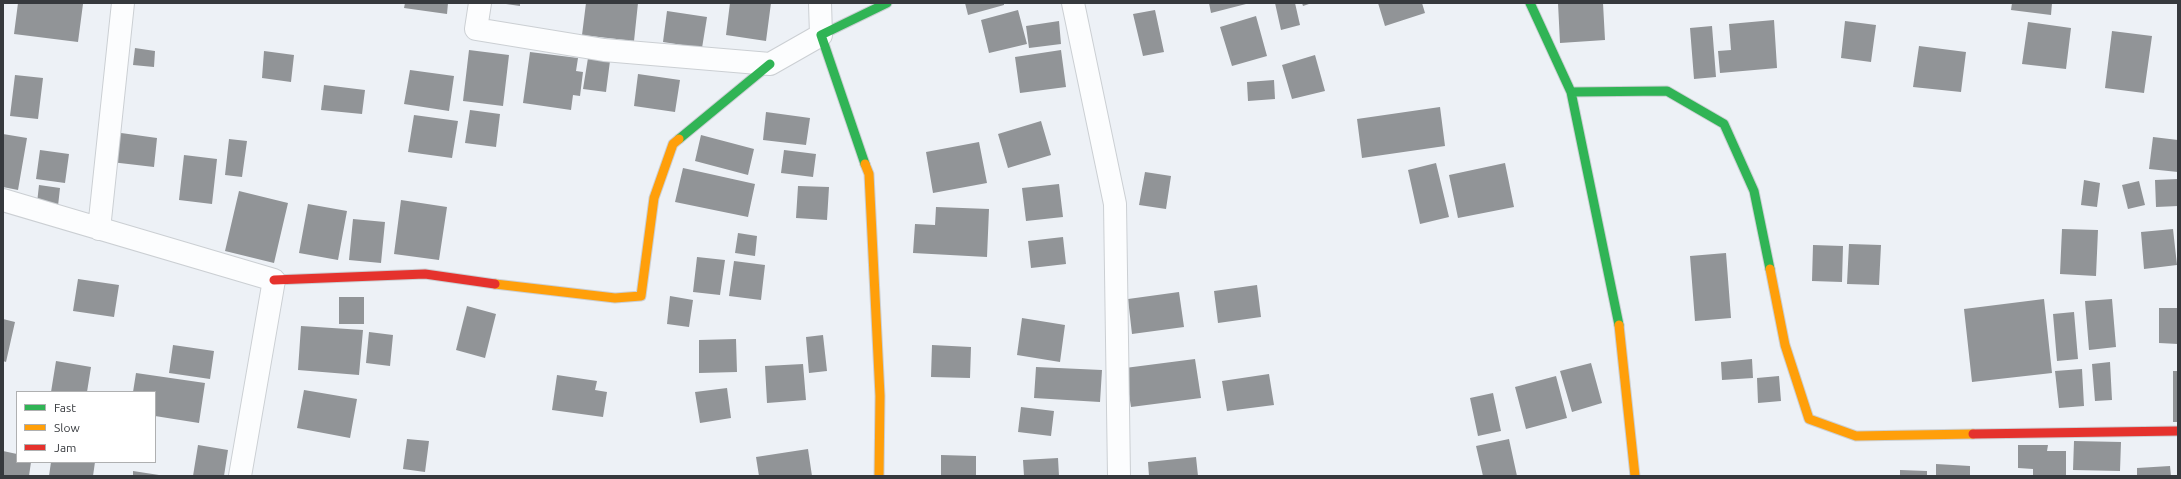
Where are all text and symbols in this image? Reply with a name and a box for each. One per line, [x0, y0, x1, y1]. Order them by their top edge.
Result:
legend [16, 391, 156, 463]
text: Fast [54, 401, 76, 414]
text: Slow [54, 421, 80, 434]
text: Jam [54, 441, 76, 454]

